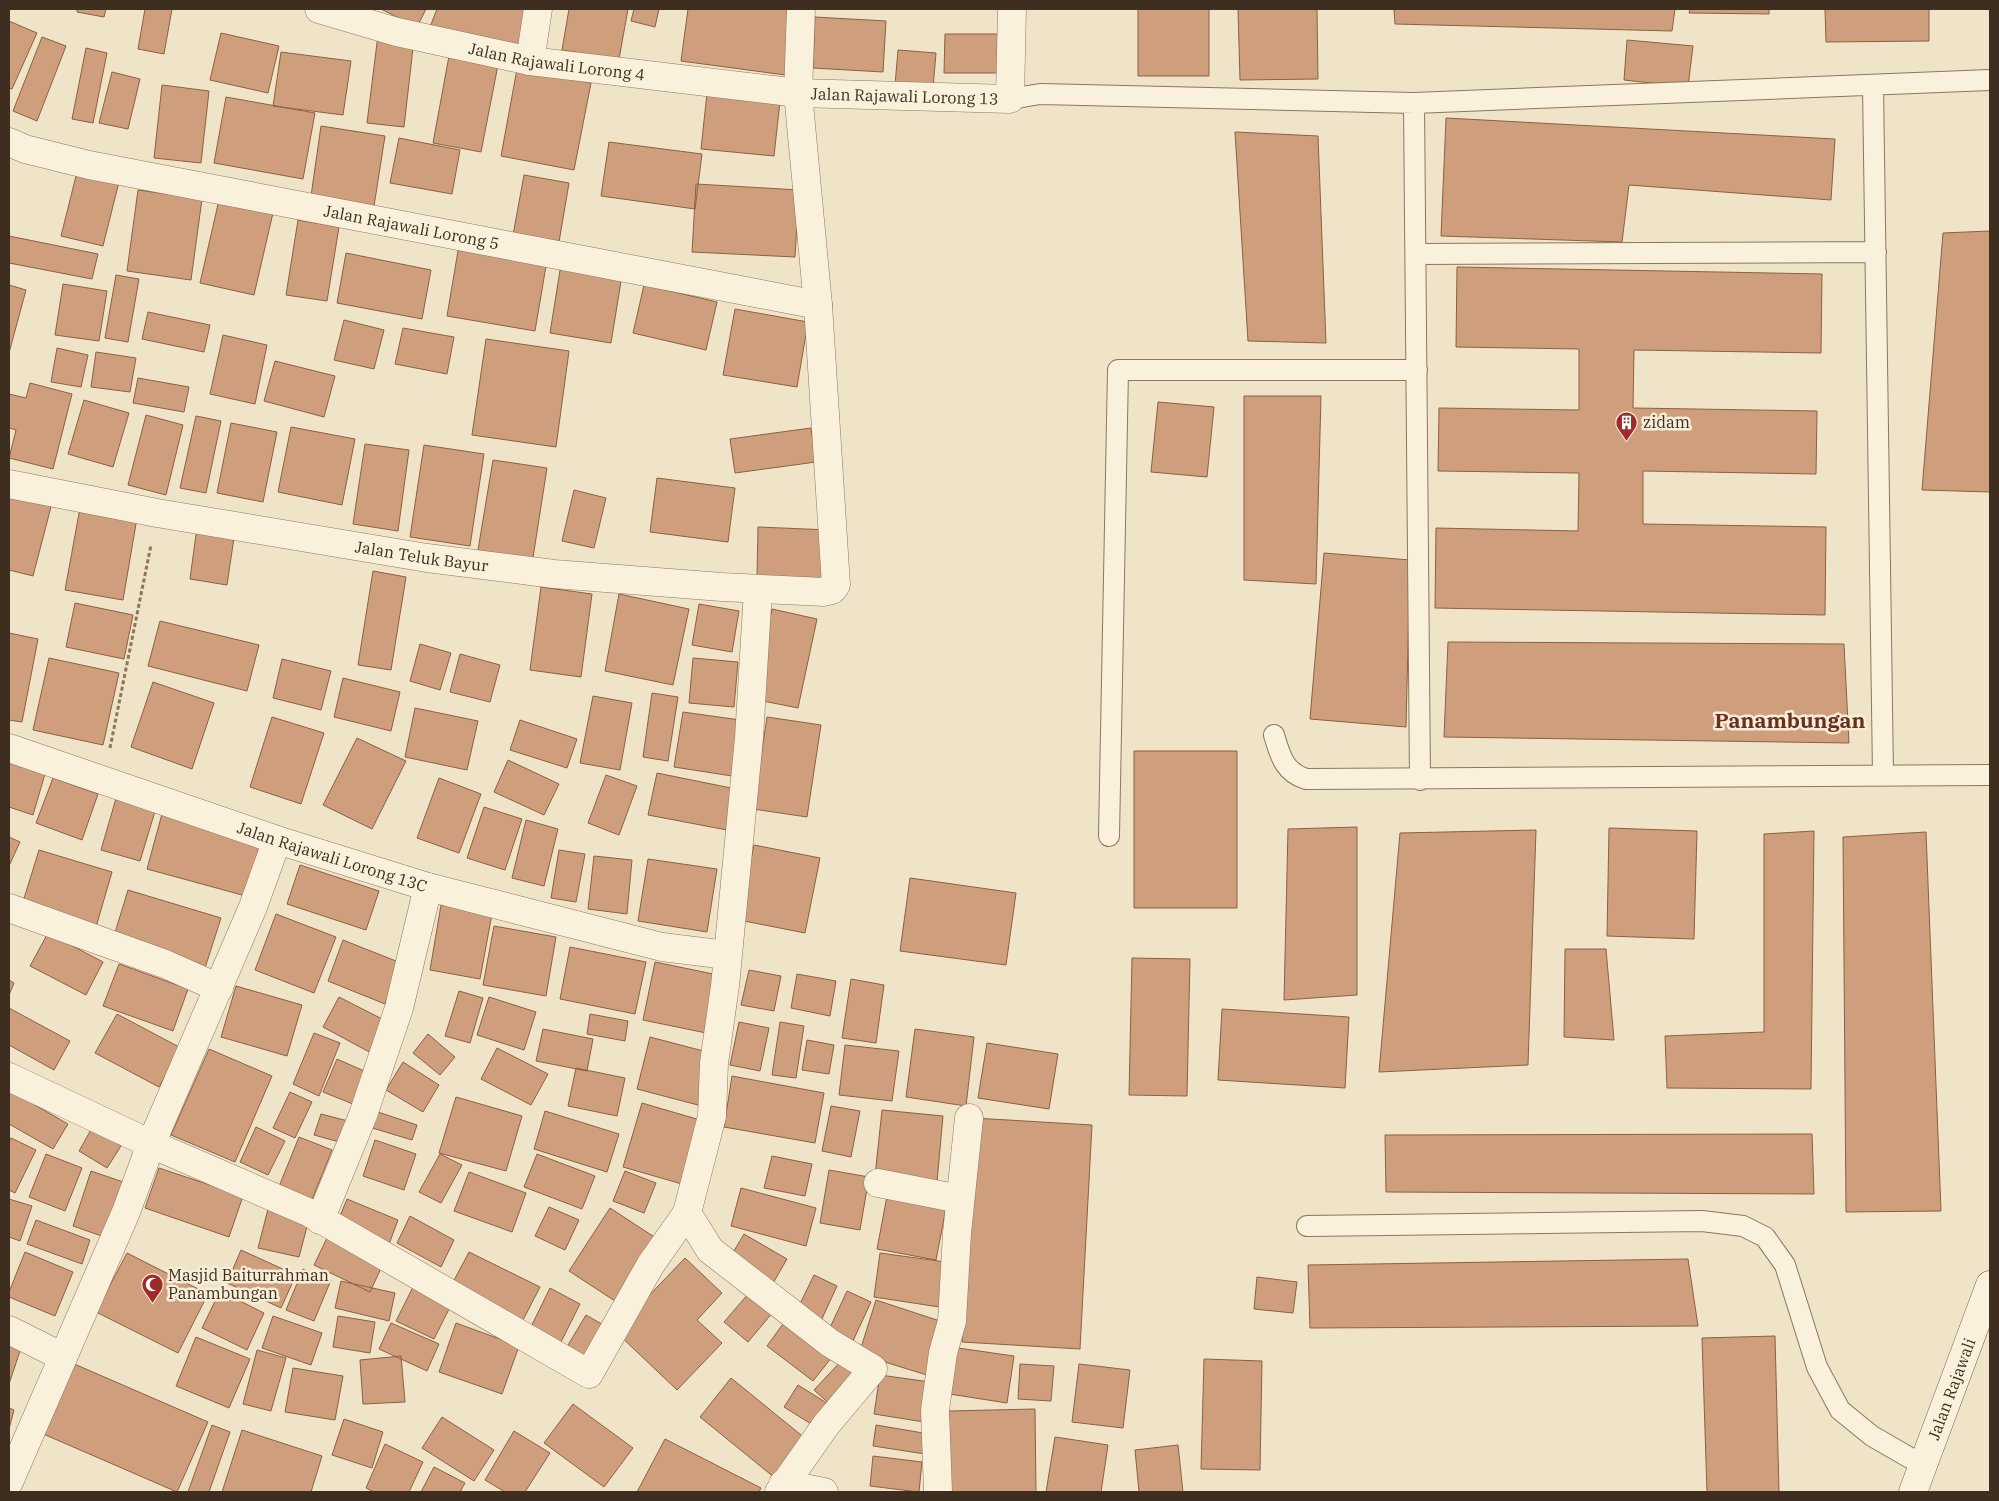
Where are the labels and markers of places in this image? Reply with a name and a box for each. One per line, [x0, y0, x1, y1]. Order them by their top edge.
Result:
building icon: zidam [1615, 410, 1639, 441]
place label: zidam [1643, 412, 1690, 432]
place label: Masjid Baiturrahman Panambungan [168, 1265, 329, 1303]
mosque icon: Masjid Baiturrahman Panambungan [140, 1272, 164, 1303]

